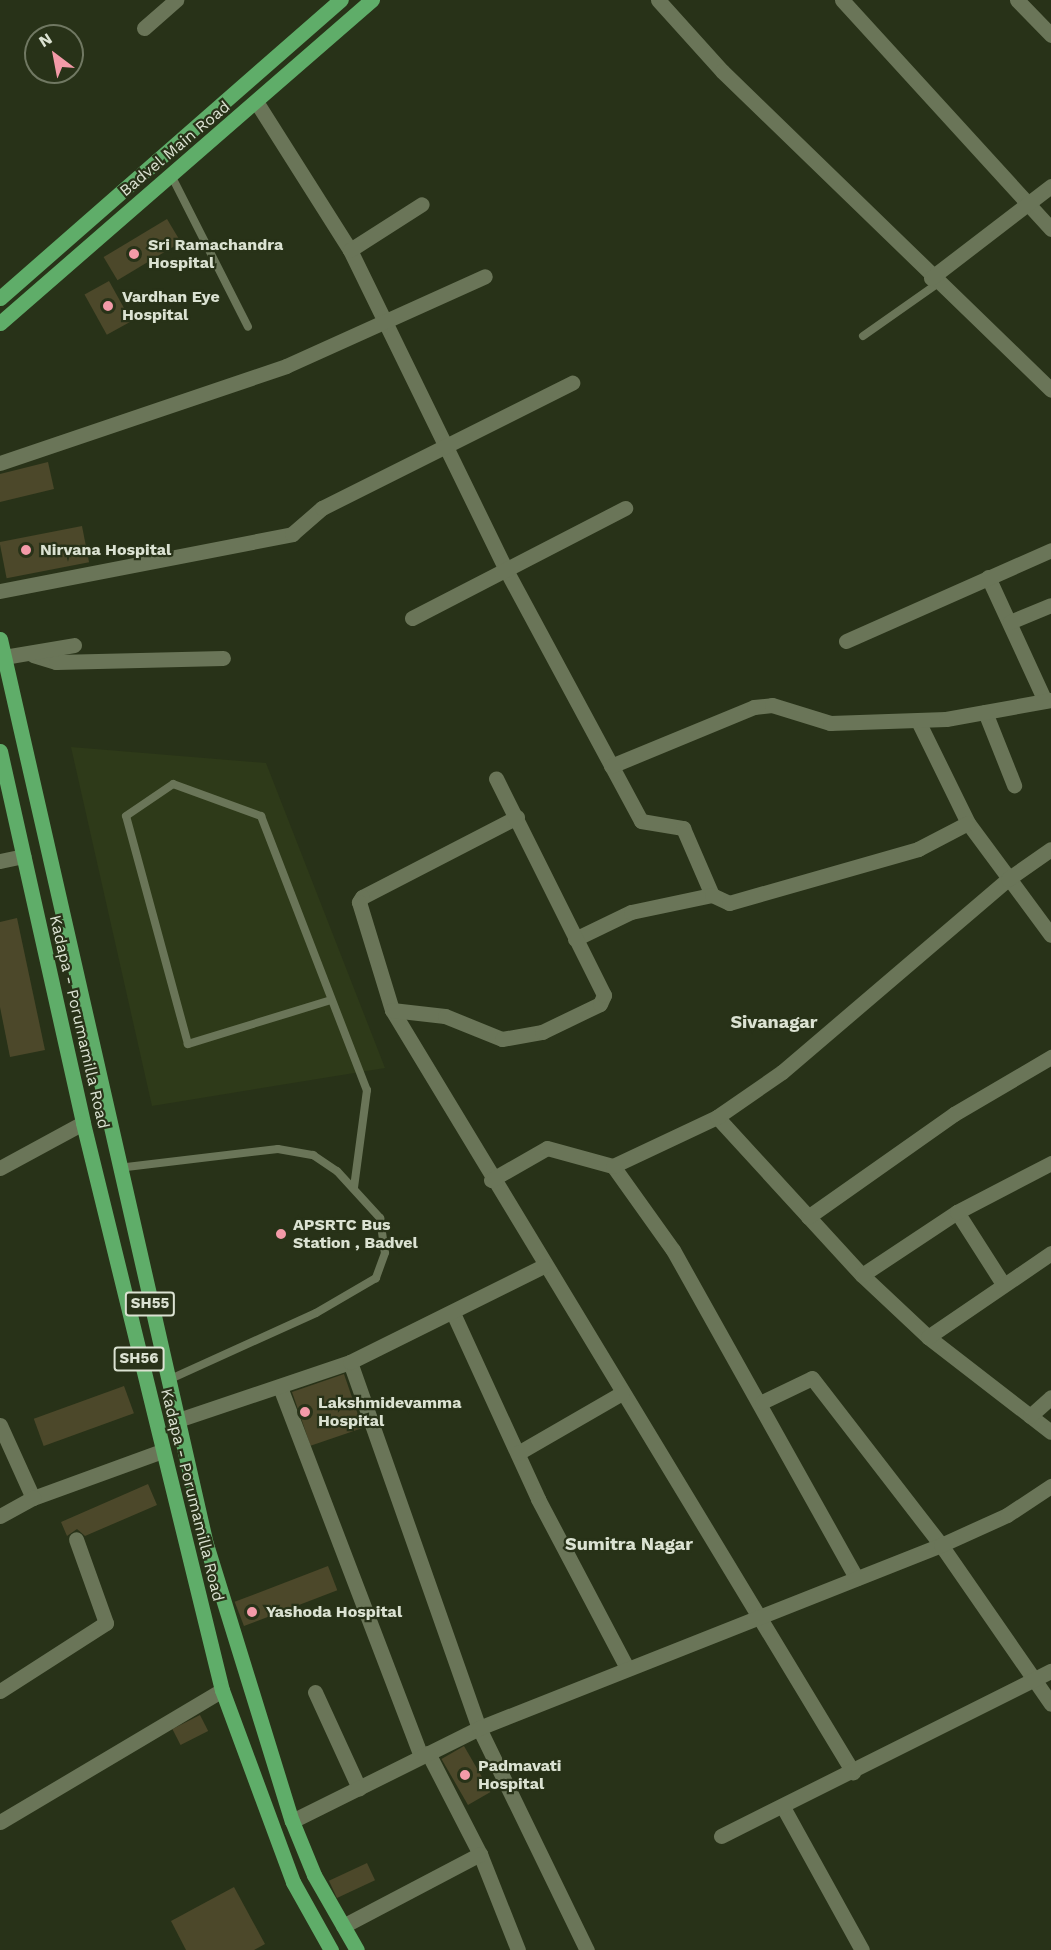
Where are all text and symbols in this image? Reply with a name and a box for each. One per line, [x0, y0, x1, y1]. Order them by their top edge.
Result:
north arrow [24, 24, 84, 84]
text: N [35, 29, 55, 51]
street label: Badvel Main Road [116, 97, 234, 201]
place label: Sri Ramachandra Hospital [148, 235, 283, 273]
marker: Sri Ramachandra Hospital [125, 245, 143, 263]
place label: Vardhan Eye Hospital [122, 287, 220, 325]
marker: Vardhan Eye Hospital [99, 297, 117, 315]
place label: Nirvana Hospital [40, 540, 171, 560]
marker: Nirvana Hospital [17, 541, 35, 559]
street label: Kadapa - Porumamilla Road [45, 913, 113, 1131]
district label: Sivanagar [730, 1011, 818, 1033]
place label: APSRTC Bus Station , Badvel [293, 1215, 418, 1253]
marker: APSRTC Bus Station , Badvel [274, 1227, 288, 1241]
road number: SH55 [124, 1292, 176, 1316]
road number: SH56 [114, 1347, 164, 1371]
street label: Kadapa - Porumamilla Road [156, 1386, 228, 1604]
place label: Lakshmidevamma Hospital [318, 1393, 461, 1431]
marker: Lakshmidevamma Hospital [296, 1403, 314, 1421]
district label: Sumitra Nagar [565, 1533, 693, 1555]
place label: Yashoda Hospital [266, 1602, 402, 1622]
marker: Yashoda Hospital [243, 1603, 261, 1621]
place label: Padmavati Hospital [478, 1756, 561, 1794]
marker: Padmavati Hospital [456, 1766, 474, 1784]

